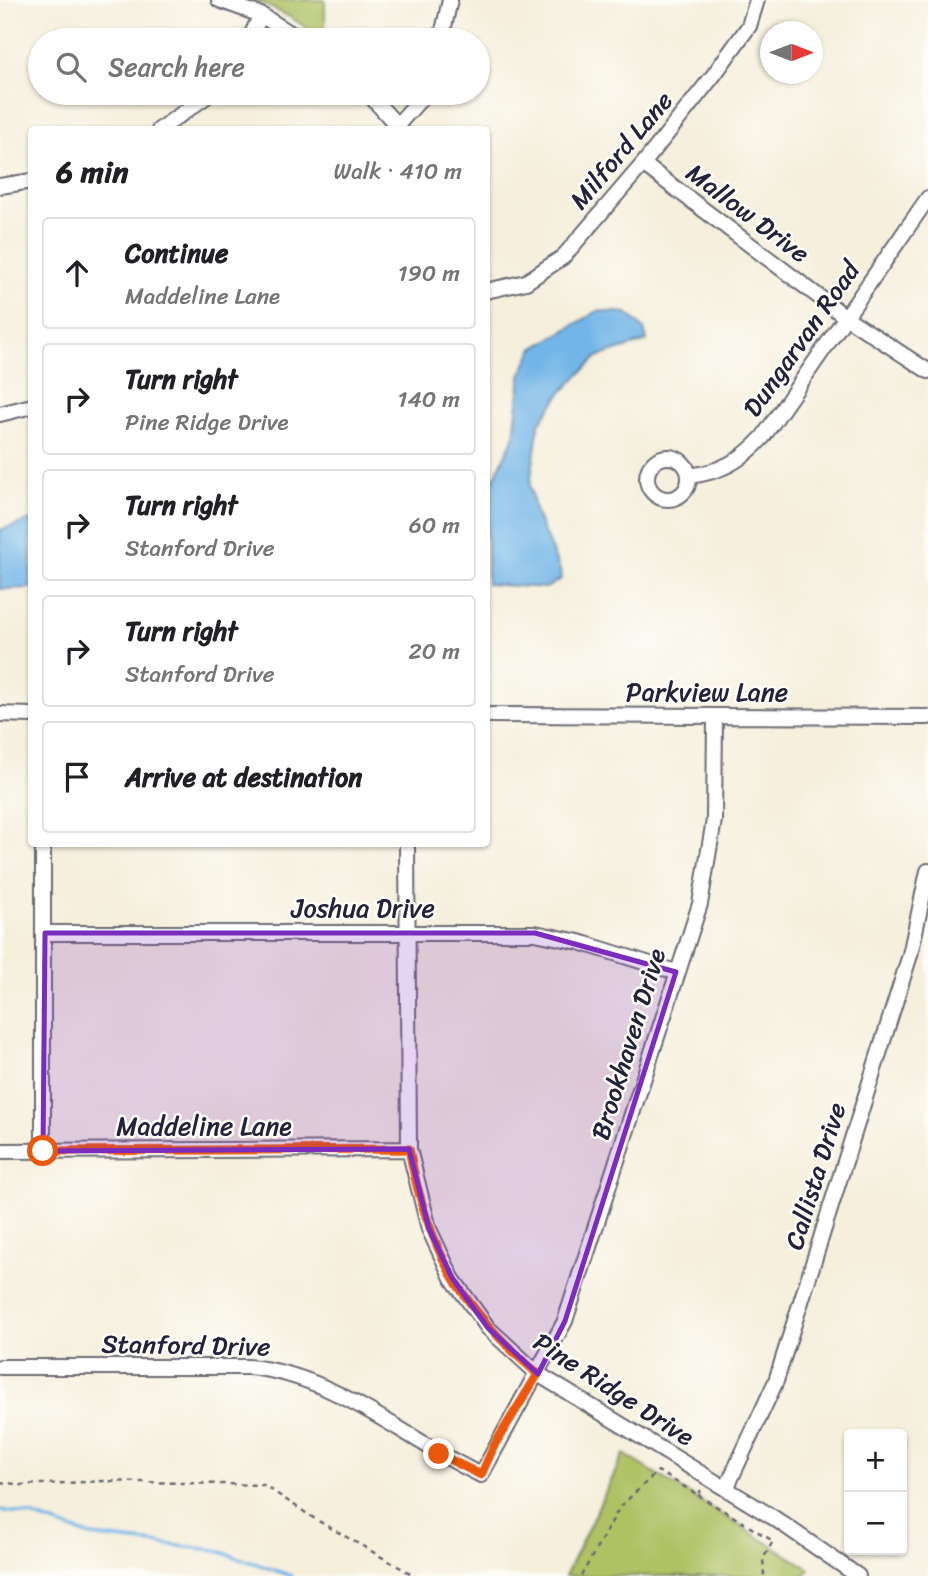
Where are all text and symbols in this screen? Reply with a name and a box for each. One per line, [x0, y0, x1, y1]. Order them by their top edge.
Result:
north arrow [760, 21, 823, 84]
search box [28, 28, 490, 105]
text: Search here [108, 44, 245, 90]
icon: search [52, 48, 90, 86]
street label: Milford Lane [557, 80, 685, 220]
text: 6 min [56, 145, 128, 199]
text: Walk · 410 m [333, 151, 462, 192]
street label: Mallow Drive [676, 151, 820, 275]
text: Continue [125, 230, 228, 276]
street label: Dungarvan Road [730, 249, 873, 427]
text: 190 m [398, 253, 460, 294]
icon: ahead [58, 254, 96, 292]
text: Maddeline Lane [125, 276, 280, 317]
text: Turn right [125, 356, 238, 402]
text: 140 m [398, 379, 460, 420]
icon: right [58, 380, 96, 418]
text: Pine Ridge Drive [125, 402, 289, 443]
text: Turn right [125, 482, 238, 528]
text: 60 m [409, 505, 460, 546]
icon: right [58, 506, 96, 544]
text: Stanford Drive [125, 528, 275, 569]
text: Turn right [125, 608, 238, 654]
text: 20 m [409, 631, 460, 672]
icon: right [58, 632, 96, 670]
text: Stanford Drive [125, 654, 275, 695]
street label: Parkview Lane [626, 669, 788, 715]
text: Arrive at destination [125, 754, 362, 800]
icon: arrive [58, 758, 96, 796]
street label: Joshua Drive [290, 885, 435, 931]
street label: Brookhaven Drive [577, 942, 679, 1145]
street label: Callista Drive [771, 1097, 859, 1255]
street label: Maddeline Lane [116, 1103, 292, 1149]
route start [27, 1135, 58, 1166]
street label: Pine Ridge Drive [524, 1319, 704, 1459]
street label: Stanford Drive [101, 1321, 271, 1369]
map controls [844, 1429, 907, 1555]
button: + [844, 1429, 907, 1492]
route end [423, 1438, 454, 1469]
button: − [844, 1492, 907, 1555]

